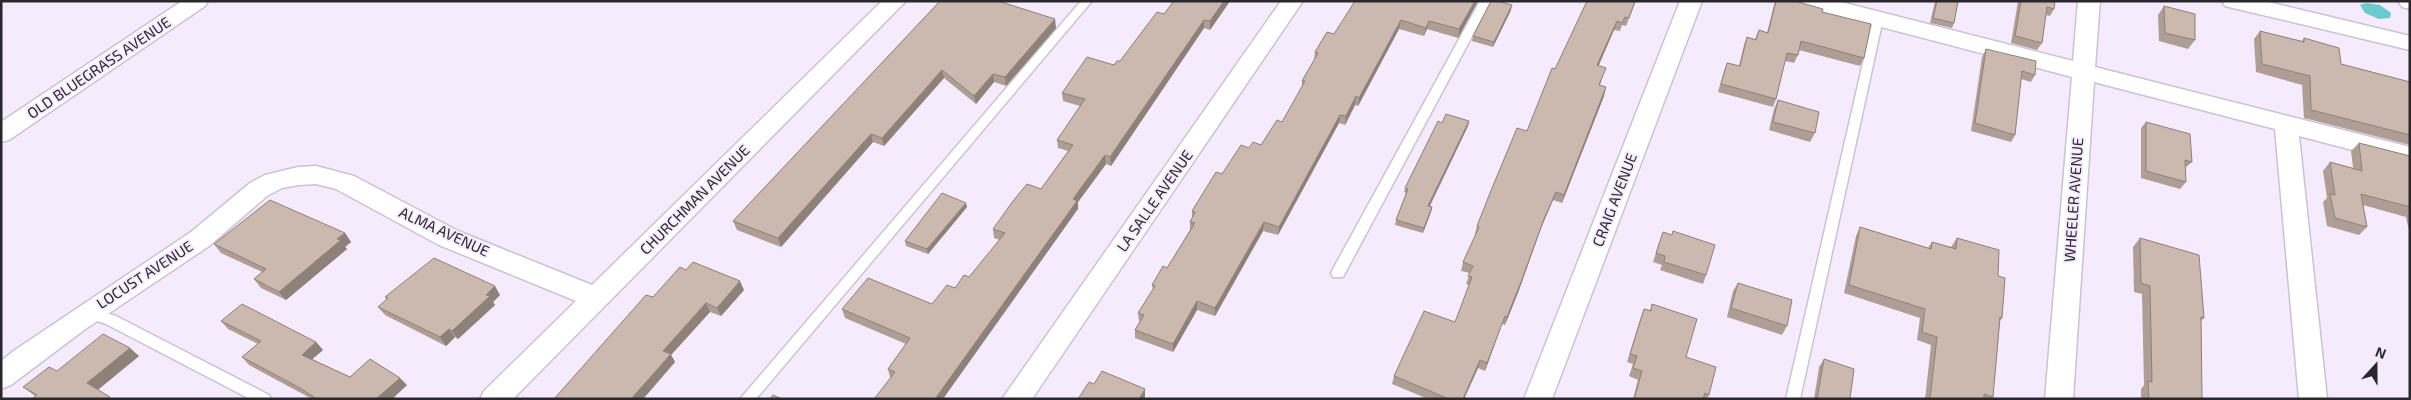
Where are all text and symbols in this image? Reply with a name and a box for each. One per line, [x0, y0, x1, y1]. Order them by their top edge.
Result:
street label: OLD BLUEGRASS AVENUE [23, 12, 174, 122]
street label: WHEELER AVENUE [2060, 137, 2086, 263]
street label: CHURCHMAN AVENUE [636, 141, 753, 258]
street label: LA SALLE AVENUE [1112, 146, 1196, 255]
street label: CRAIG AVENUE [1588, 150, 1640, 249]
street label: ALMA AVENUE [396, 202, 492, 260]
street label: LOCUST AVENUE [93, 236, 196, 312]
north arrow [2351, 340, 2401, 390]
text: N [2373, 343, 2389, 362]

